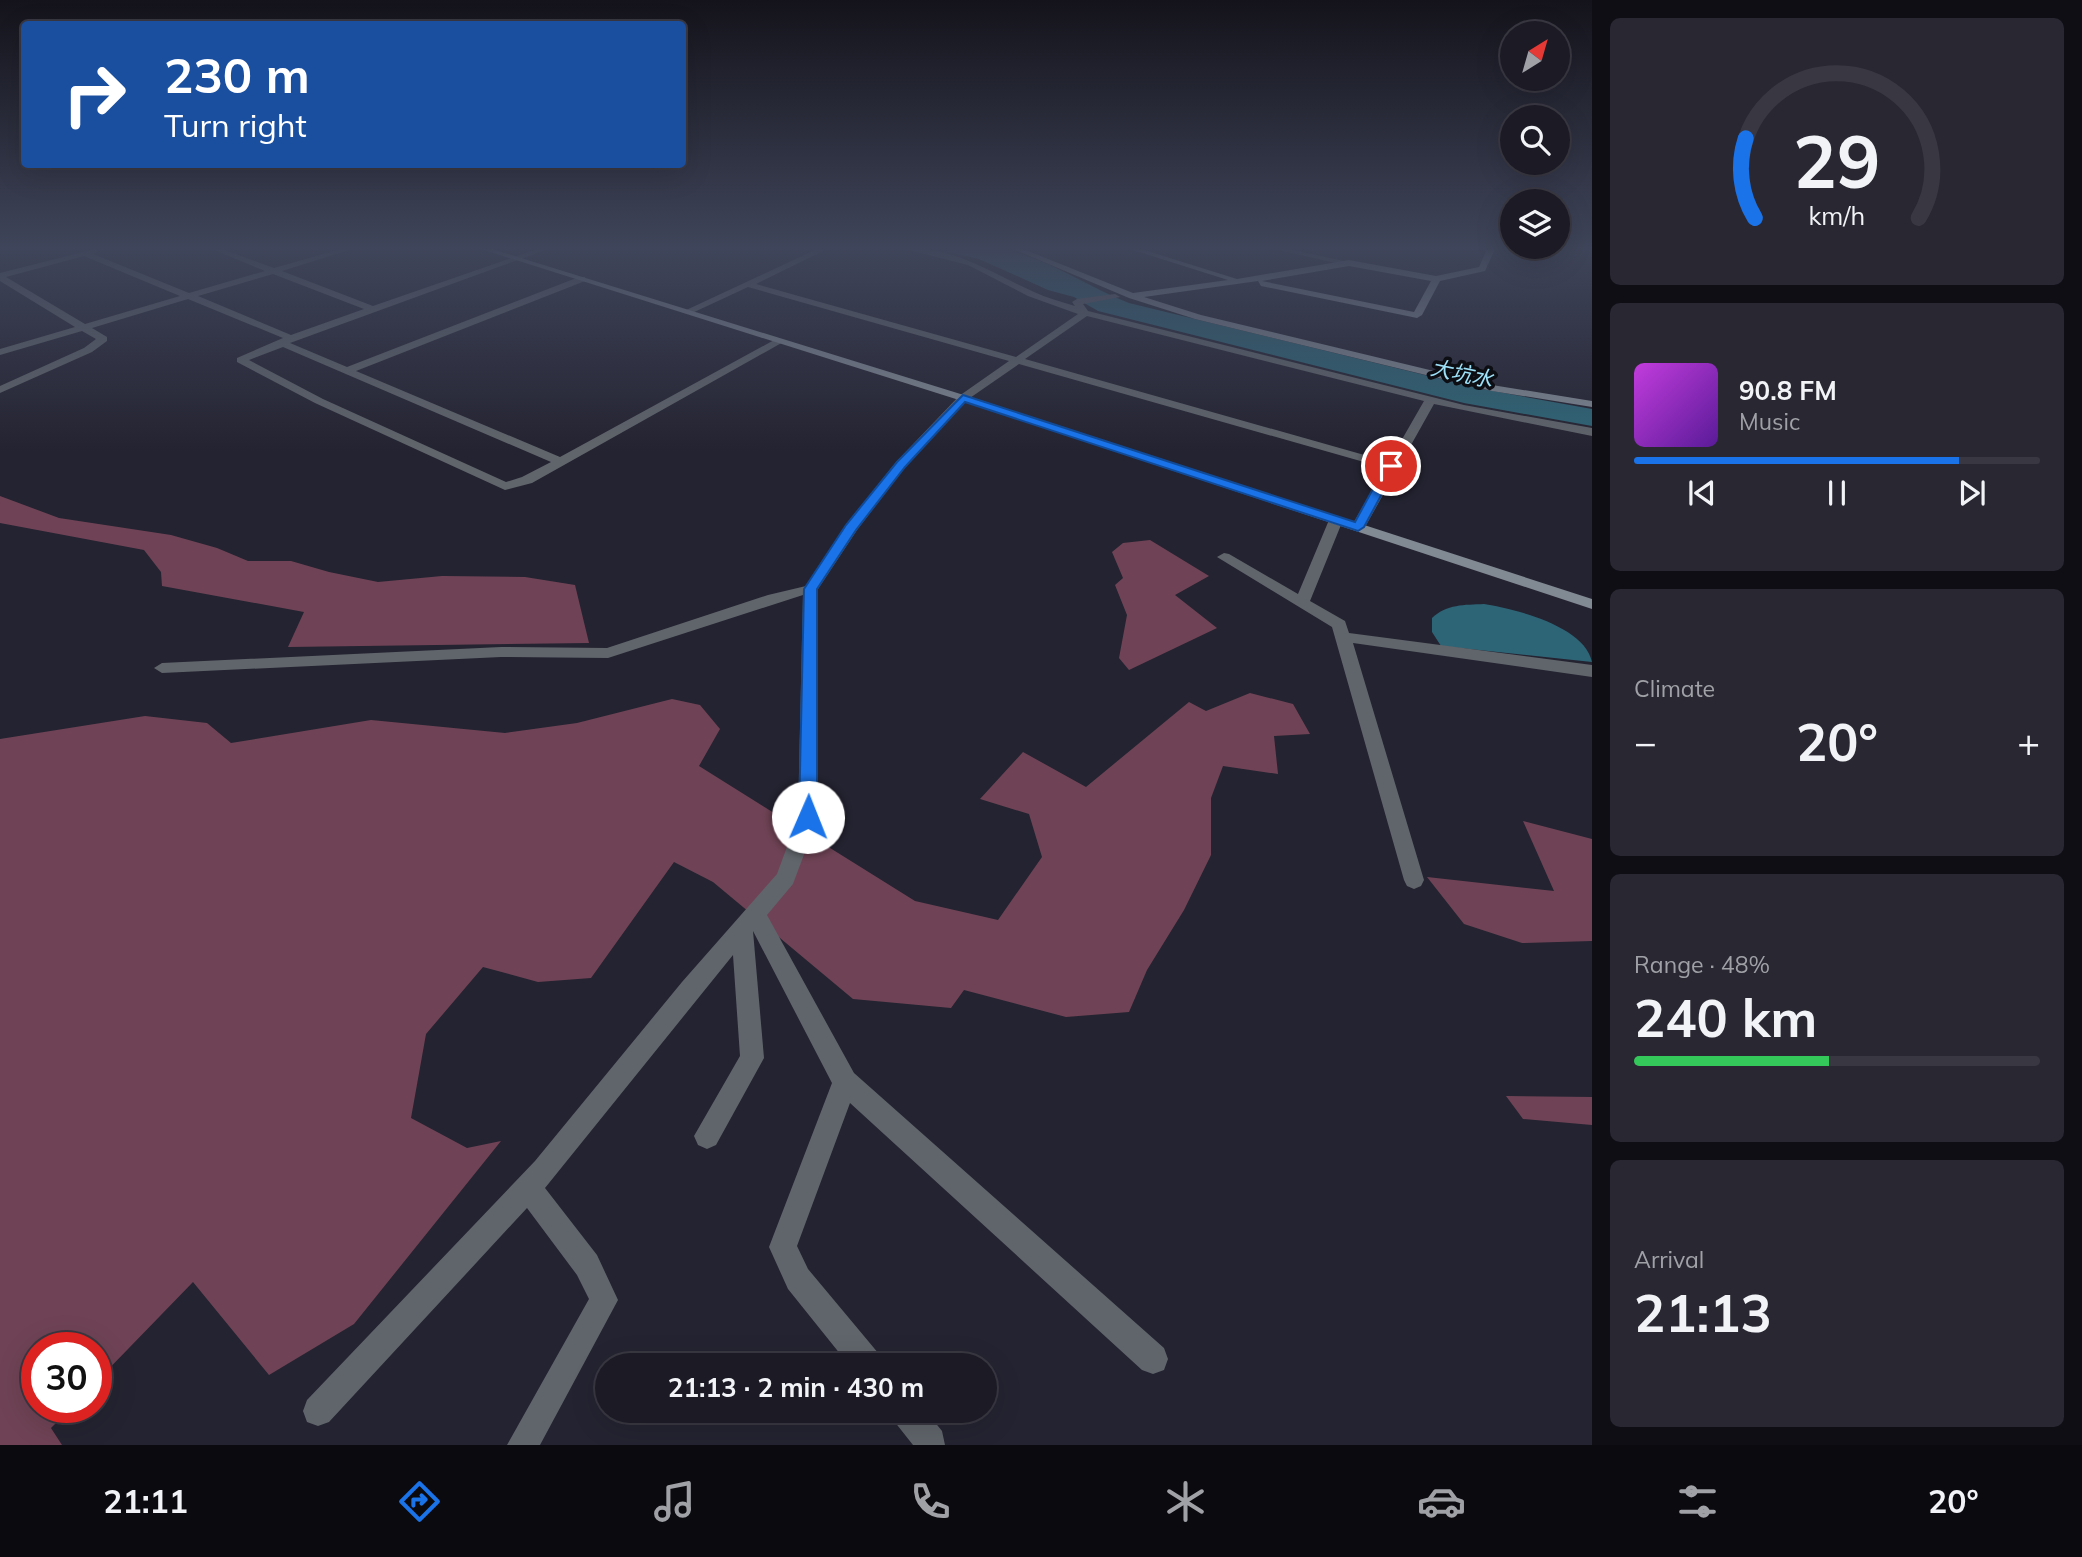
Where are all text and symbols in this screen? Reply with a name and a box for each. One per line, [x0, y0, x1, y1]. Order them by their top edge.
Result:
north arrow [1500, 21, 1570, 91]
map controls [1500, 21, 1570, 259]
text: 230 m [164, 44, 310, 105]
icon: right [49, 49, 140, 140]
text: Turn right [164, 105, 307, 145]
button: search [1500, 105, 1570, 175]
text: 29 [1793, 115, 1881, 206]
button: layers [1500, 189, 1570, 259]
text: km/h [1809, 200, 1865, 231]
water label: 大坑水 [1428, 354, 1496, 392]
text: 90.8 FM [1739, 374, 1837, 407]
text: Music [1739, 407, 1800, 436]
pin [1361, 436, 1421, 496]
icon: arrive [1372, 447, 1410, 485]
icon: previous [1683, 474, 1721, 512]
icon: pause [1818, 474, 1856, 512]
icon: next [1953, 474, 1991, 512]
text: Climate [1634, 674, 1715, 703]
text: 20° [1796, 709, 1878, 774]
text: − [1634, 718, 1657, 766]
text: + [2017, 718, 2040, 766]
position arrow [771, 780, 845, 854]
text: Range · 48% [1634, 950, 1770, 979]
text: 240 km [1634, 985, 1817, 1050]
text: Arrival [1634, 1245, 1704, 1274]
text: 21:13 [1634, 1280, 1772, 1345]
speed limit sign: 30 [21, 1332, 112, 1423]
text: 21:13 · 2 min · 430 m [668, 1371, 924, 1404]
icon: directions [395, 1477, 444, 1526]
icon: music [650, 1477, 699, 1526]
icon: phone [906, 1477, 955, 1526]
icon: climate [1161, 1477, 1210, 1526]
icon: car [1417, 1477, 1466, 1526]
icon: filters [1673, 1477, 1722, 1526]
text: 21:11 [103, 1481, 188, 1521]
text: 20° [1928, 1481, 1979, 1521]

